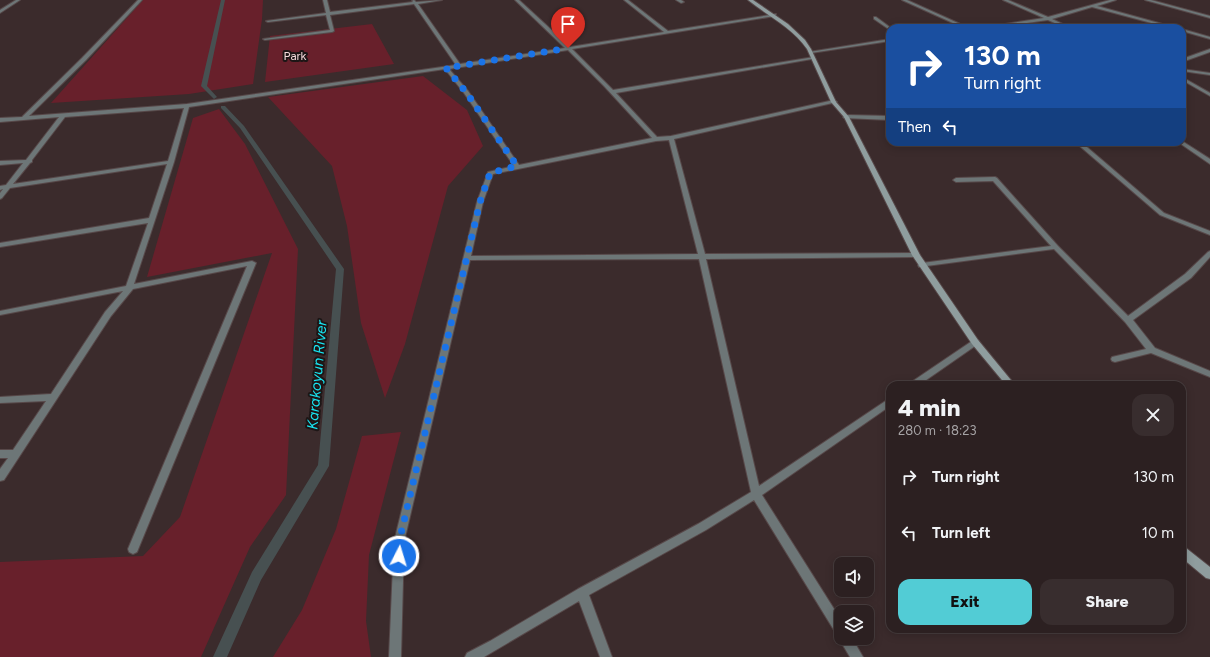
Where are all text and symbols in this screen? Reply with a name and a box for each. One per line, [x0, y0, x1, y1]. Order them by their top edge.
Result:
pin [551, 7.0, 585, 48]
icon: arrive [557, 13, 579, 35]
text: 130 m [964, 38, 1041, 72]
icon: right [898, 40, 950, 92]
park label: Park [284, 49, 307, 63]
text: Turn right [964, 72, 1041, 94]
icon: left [939, 116, 961, 138]
text: Then [898, 118, 931, 136]
water label: Karakoyun River [303, 319, 331, 430]
text: 4 min [898, 393, 960, 422]
button: close [1132, 394, 1174, 436]
text: 280 m · 18:23 [898, 423, 977, 438]
icon: right [898, 466, 920, 488]
text: Turn right [932, 468, 1000, 486]
text: 130 m [1134, 468, 1174, 486]
icon: left [898, 522, 920, 544]
text: Turn left [932, 524, 990, 542]
text: 10 m [1142, 524, 1174, 542]
position arrow [378, 535, 420, 577]
map controls [834, 557, 874, 645]
button: sound [834, 557, 874, 597]
button: Exit [898, 579, 1032, 625]
button: Share [1040, 579, 1174, 625]
button: layers [834, 605, 874, 645]

